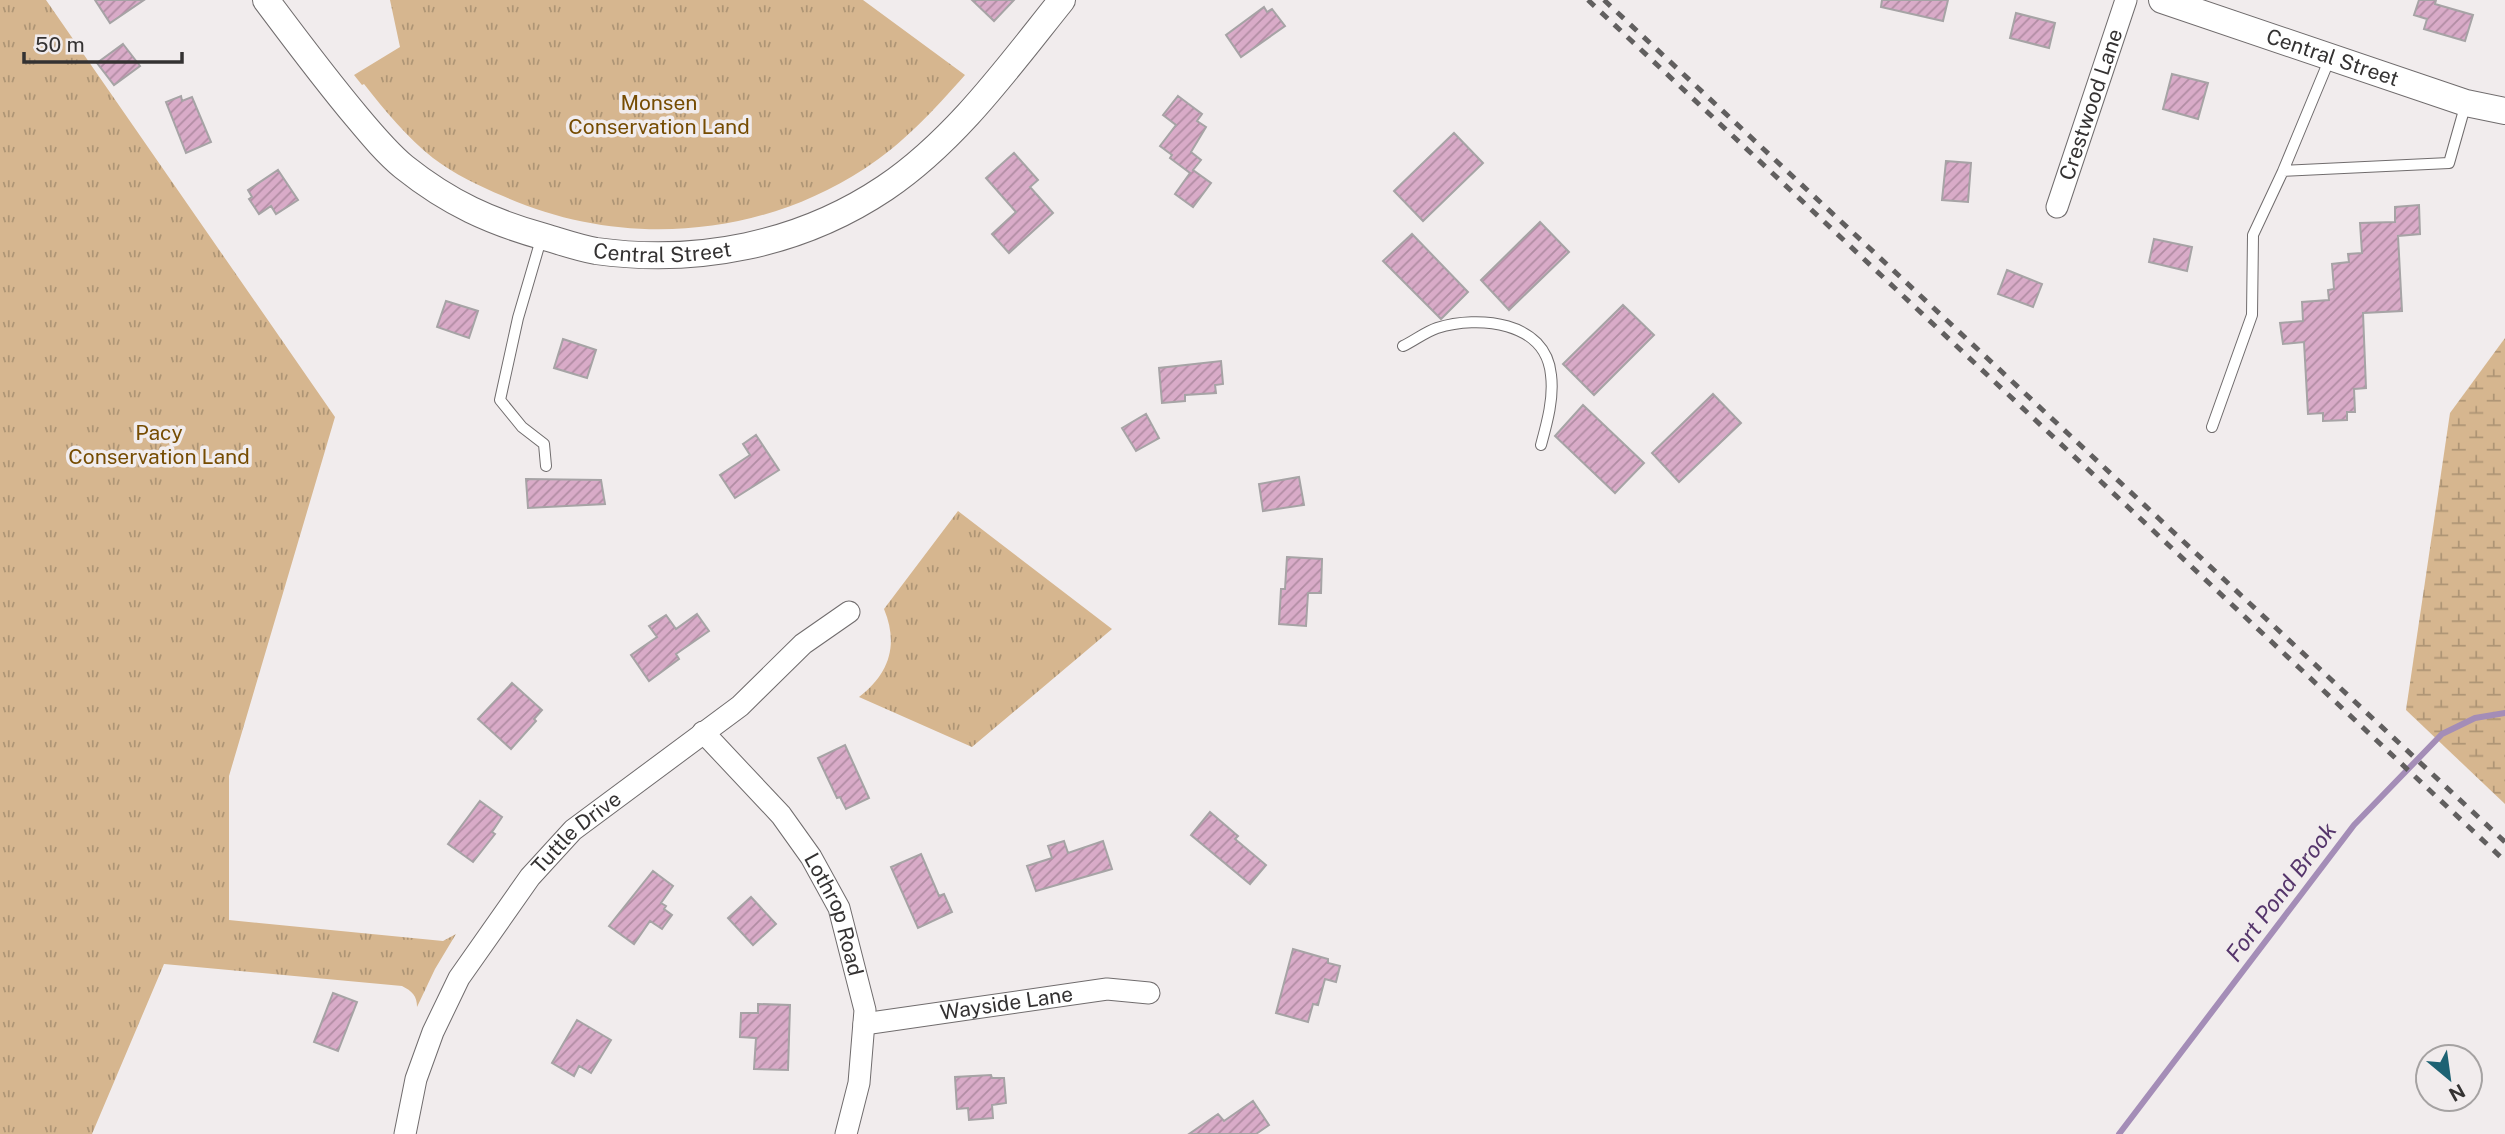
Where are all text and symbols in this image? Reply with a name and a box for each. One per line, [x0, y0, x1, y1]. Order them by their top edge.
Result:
scale bar [24, 21, 182, 65]
street label: Central Street [2263, 23, 2402, 91]
street label: Crestwood Lane [2054, 26, 2128, 183]
text: 50 m [35, 32, 85, 57]
park label: Monsen Conservation Land [568, 90, 750, 139]
street label: Central Street [592, 236, 733, 267]
park label: Pacy Conservation Land [68, 420, 250, 469]
street label: Tuttle Drive [526, 786, 626, 879]
water label: Fort Pond Brook [2220, 817, 2342, 966]
street label: Lothrop Road [799, 848, 869, 978]
street label: Wayside Lane [938, 981, 1075, 1025]
north arrow [2414, 1043, 2484, 1113]
text: N [2445, 1080, 2469, 1106]

